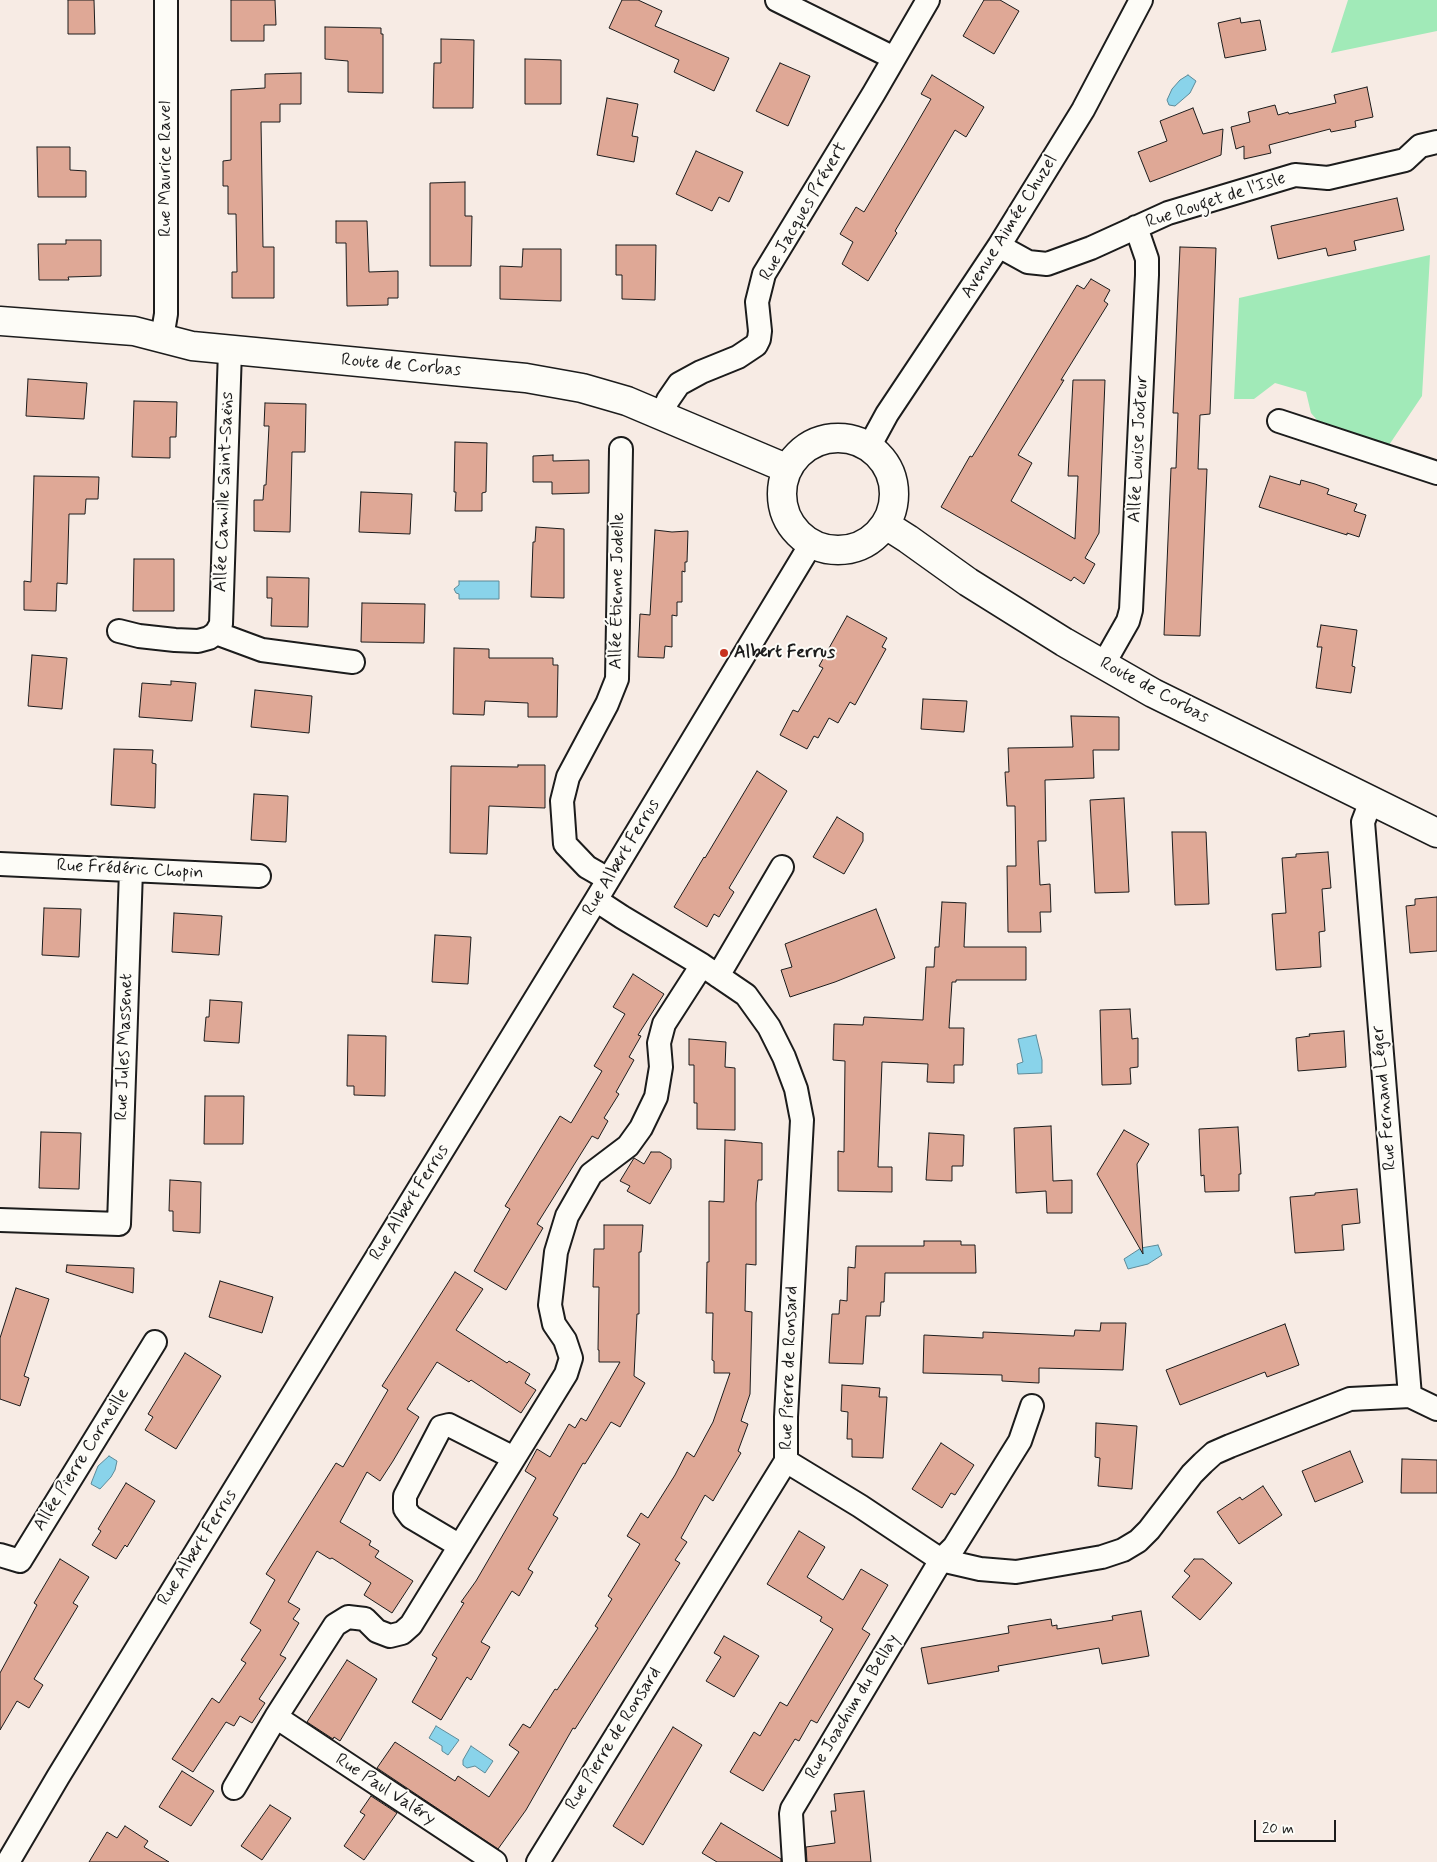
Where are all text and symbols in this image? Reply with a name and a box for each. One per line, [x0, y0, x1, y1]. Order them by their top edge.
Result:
street label: Rue Maurice Ravel [155, 101, 177, 237]
street label: Rue Jacques Prévert [756, 139, 852, 285]
street label: Avenue Aimée Chuzel [957, 151, 1063, 303]
street label: Rue Rouget de l'Isle [1143, 168, 1289, 234]
street label: Route de Corbas [340, 350, 462, 382]
street label: Allée Louise Jocteur [1124, 375, 1154, 523]
street label: Allée Camille Saint-Saëns [211, 391, 239, 593]
street label: Allée Étienne Jodelle [606, 512, 630, 670]
place label: Albert Ferrus [734, 642, 835, 664]
marker: Albert Ferrus [718, 647, 730, 659]
street label: Route de Corbas [1096, 653, 1212, 729]
street label: Rue Albert Ferrus [579, 796, 665, 920]
street label: Rue Frédéric Chopin [56, 855, 204, 885]
street label: Rue Jules Massenet [112, 973, 138, 1121]
street label: Rue Fernand Léger [1368, 1025, 1402, 1171]
street label: Rue Albert Ferrus [366, 1141, 454, 1265]
street label: Rue Pierre de Ronsard [776, 1285, 804, 1451]
street label: Allée Pierre Corneille [29, 1385, 135, 1535]
street label: Rue Albert Ferrus [154, 1486, 242, 1610]
street label: Rue Joachim du Bellay [801, 1631, 905, 1783]
street label: Rue Pierre de Ronsard [561, 1664, 667, 1814]
street label: Rue Paul Valéry [331, 1749, 439, 1831]
scale bar [1257, 1810, 1340, 1842]
text: 20 m [1262, 1819, 1294, 1839]

